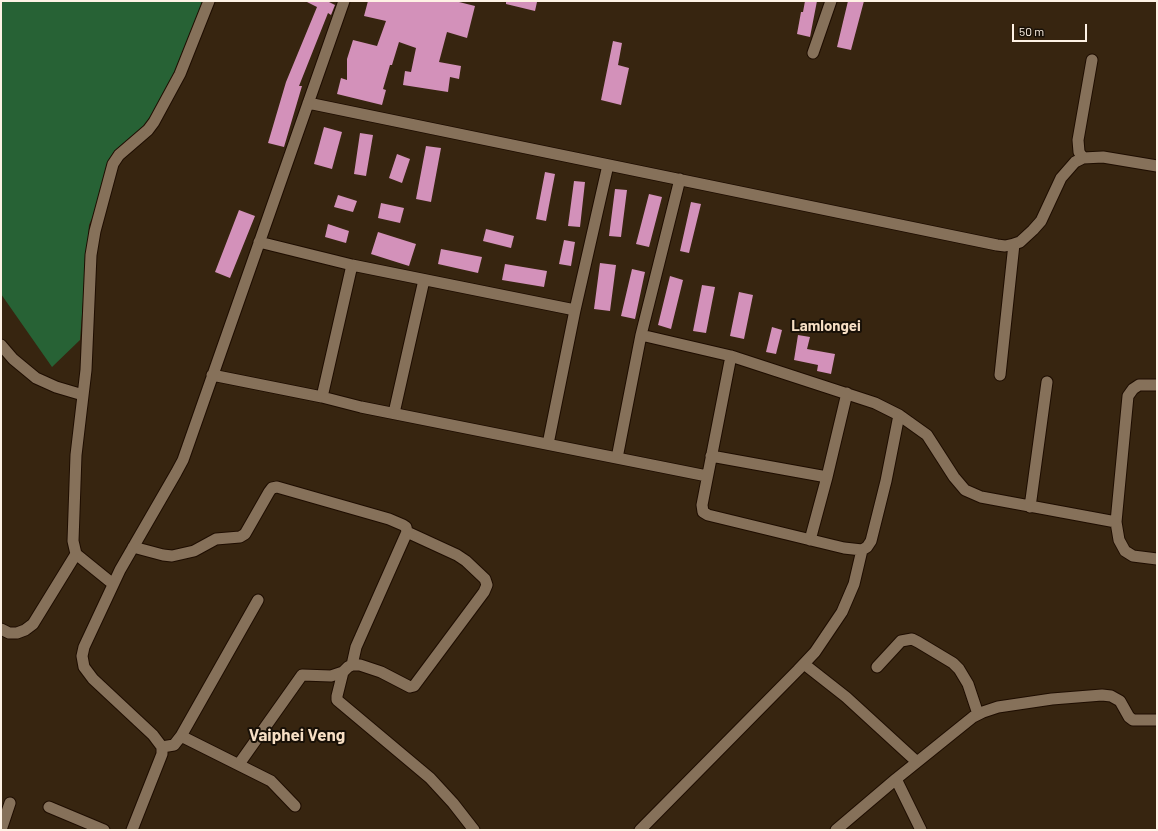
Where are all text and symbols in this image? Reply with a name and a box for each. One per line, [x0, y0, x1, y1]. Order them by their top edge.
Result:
scale bar [1014, 16, 1089, 42]
text: 50 m [1019, 24, 1044, 38]
district label: Lamlongei [791, 317, 861, 335]
district label: Vaiphei Veng [249, 725, 345, 745]

